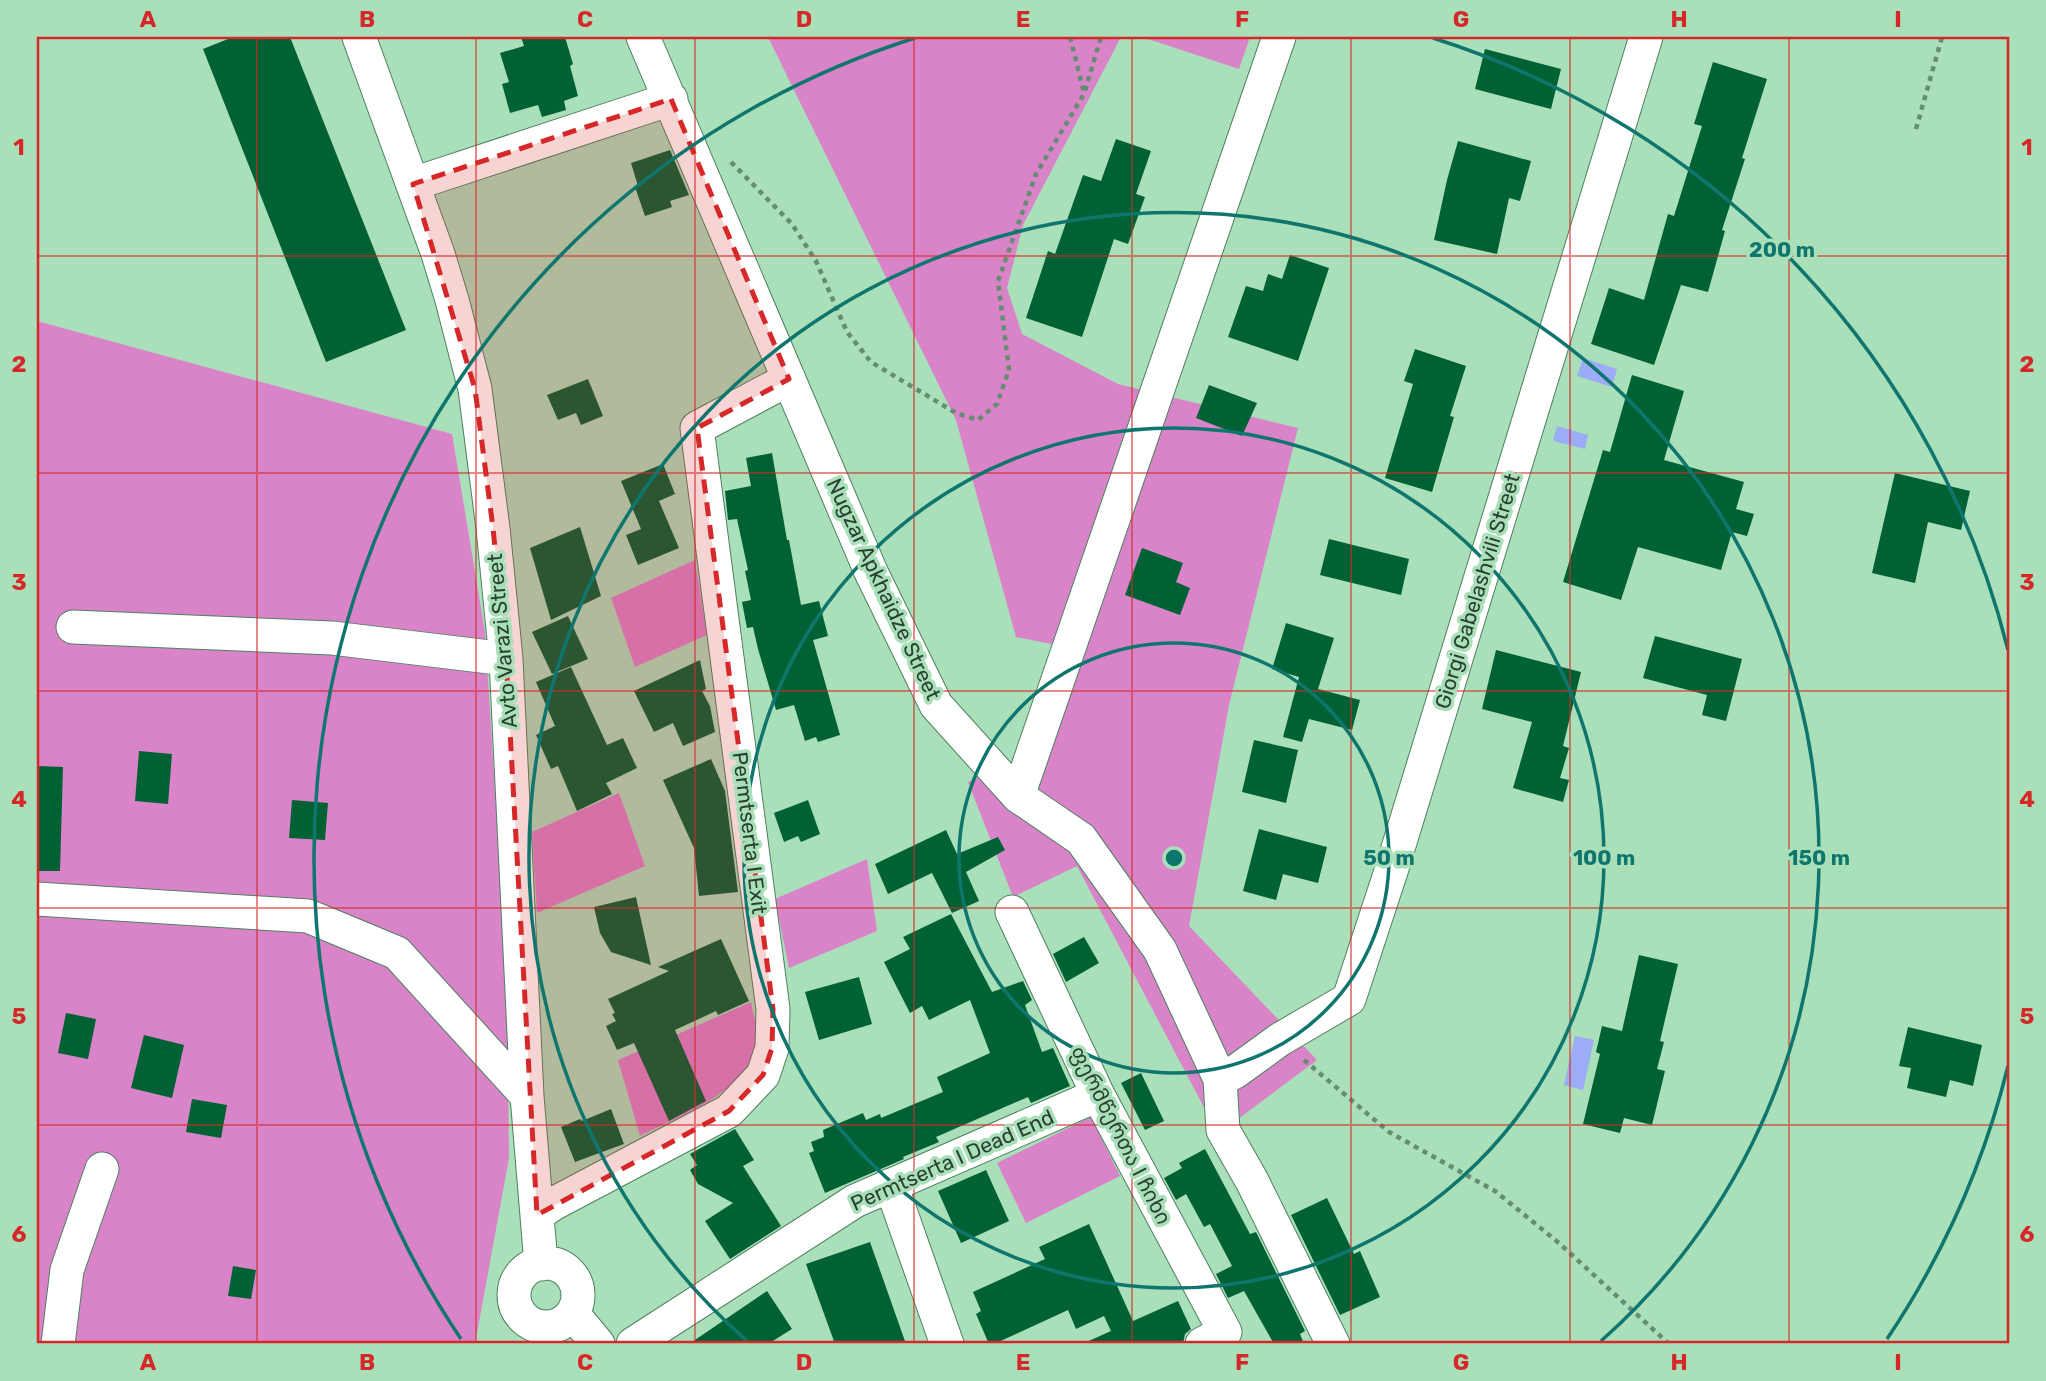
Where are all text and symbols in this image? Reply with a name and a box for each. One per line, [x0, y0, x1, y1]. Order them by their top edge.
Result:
text: A [140, 5, 157, 33]
text: B [359, 5, 375, 33]
text: C [577, 5, 593, 33]
text: D [796, 5, 812, 33]
text: E [1016, 5, 1030, 33]
text: F [1235, 5, 1249, 33]
text: G [1453, 5, 1469, 33]
text: H [1670, 5, 1688, 33]
text: I [1894, 5, 1902, 33]
text: 1 [13, 133, 25, 161]
text: 1 [2021, 133, 2033, 161]
text: 200 m [1749, 237, 1815, 262]
text: 2 [12, 350, 26, 378]
text: 2 [2020, 350, 2034, 378]
street label: Giorgi Gabelashvili Street [1429, 470, 1525, 712]
street label: Nugzar Apkhaidze Street [822, 474, 946, 704]
street label: Avto Varazi Street [482, 553, 522, 729]
text: 3 [11, 568, 27, 596]
text: 3 [2019, 568, 2035, 596]
street label: Permtserta I Exit [728, 750, 772, 916]
text: 4 [11, 785, 27, 813]
text: 4 [2019, 785, 2035, 813]
text: 50 m [1363, 845, 1415, 870]
text: 100 m [1573, 845, 1635, 870]
text: 150 m [1788, 845, 1850, 870]
centre of rings [1162, 846, 1186, 870]
text: 5 [12, 1002, 27, 1030]
text: 5 [2020, 1002, 2035, 1030]
street label: ფერმწერთა I ჩიხი [1065, 1042, 1177, 1228]
street label: Permtserta I Dead End [847, 1104, 1057, 1216]
text: 6 [12, 1220, 27, 1248]
text: 6 [2020, 1220, 2035, 1248]
text: A [140, 1348, 157, 1376]
text: B [359, 1348, 375, 1376]
text: C [577, 1348, 593, 1376]
text: D [796, 1348, 812, 1376]
text: E [1016, 1348, 1030, 1376]
text: F [1235, 1348, 1249, 1376]
text: G [1453, 1348, 1469, 1376]
text: H [1670, 1348, 1688, 1376]
text: I [1894, 1348, 1902, 1376]

